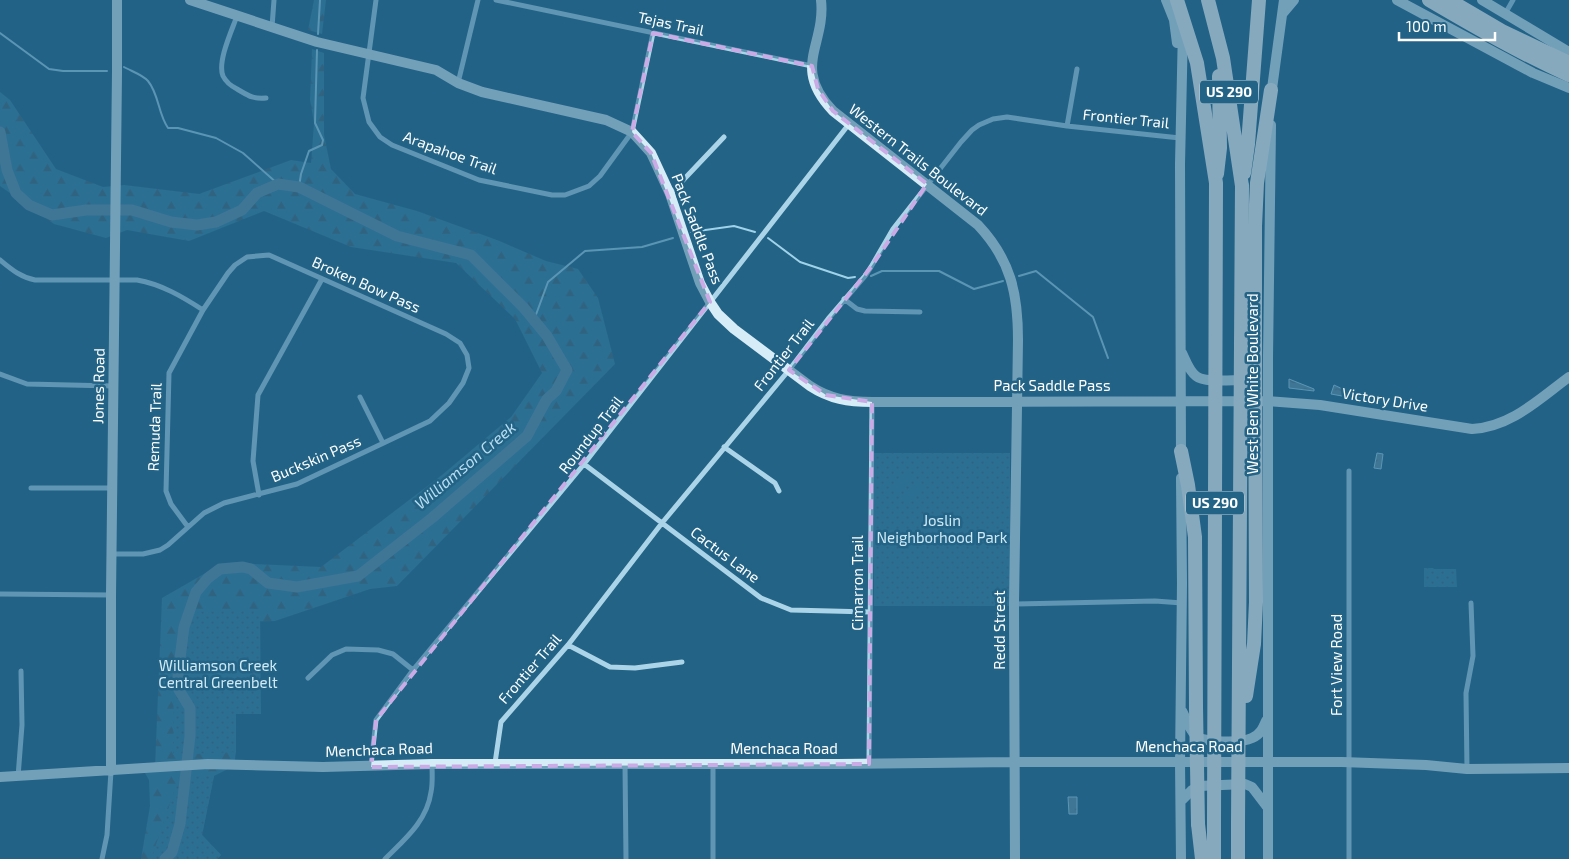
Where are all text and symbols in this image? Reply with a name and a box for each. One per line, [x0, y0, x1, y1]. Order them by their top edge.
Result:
street label: Tejas Trail [636, 7, 707, 40]
scale bar [1399, 10, 1495, 42]
text: 100 m [1406, 17, 1447, 35]
road number: US 290 [1200, 80, 1258, 104]
street label: Western Trails Boulevard [846, 99, 992, 219]
street label: Frontier Trail [1082, 105, 1171, 132]
street label: Arapahoe Trail [401, 127, 500, 178]
street label: Pack Saddle Pass [669, 171, 727, 287]
street label: Broken Bow Pass [309, 252, 423, 316]
street label: West Ben White Boulevard [1243, 293, 1261, 475]
street label: Frontier Trail [749, 314, 817, 394]
street label: Jones Road [88, 348, 108, 424]
street label: Pack Saddle Pass [993, 376, 1111, 394]
street label: Remuda Trail [143, 382, 165, 472]
street label: Victory Drive [1341, 383, 1430, 415]
street label: Roundup Trail [554, 392, 626, 477]
water label: Williamson Creek [410, 417, 519, 512]
street label: Buckskin Pass [268, 431, 363, 485]
road number: US 290 [1186, 492, 1244, 514]
park label: Joslin Neighborhood Park [877, 511, 1008, 546]
street label: Cactus Lane [687, 522, 764, 586]
street label: Cimarron Trail [848, 535, 866, 631]
street label: Redd Street [990, 590, 1008, 670]
street label: Fort View Road [1327, 614, 1345, 716]
street label: Frontier Trail [494, 629, 565, 707]
park label: Williamson Creek Central Greenbelt [158, 656, 278, 691]
street label: Menchaca Road [1135, 737, 1243, 755]
street label: Menchaca Road [325, 738, 433, 760]
street label: Menchaca Road [730, 739, 838, 757]

